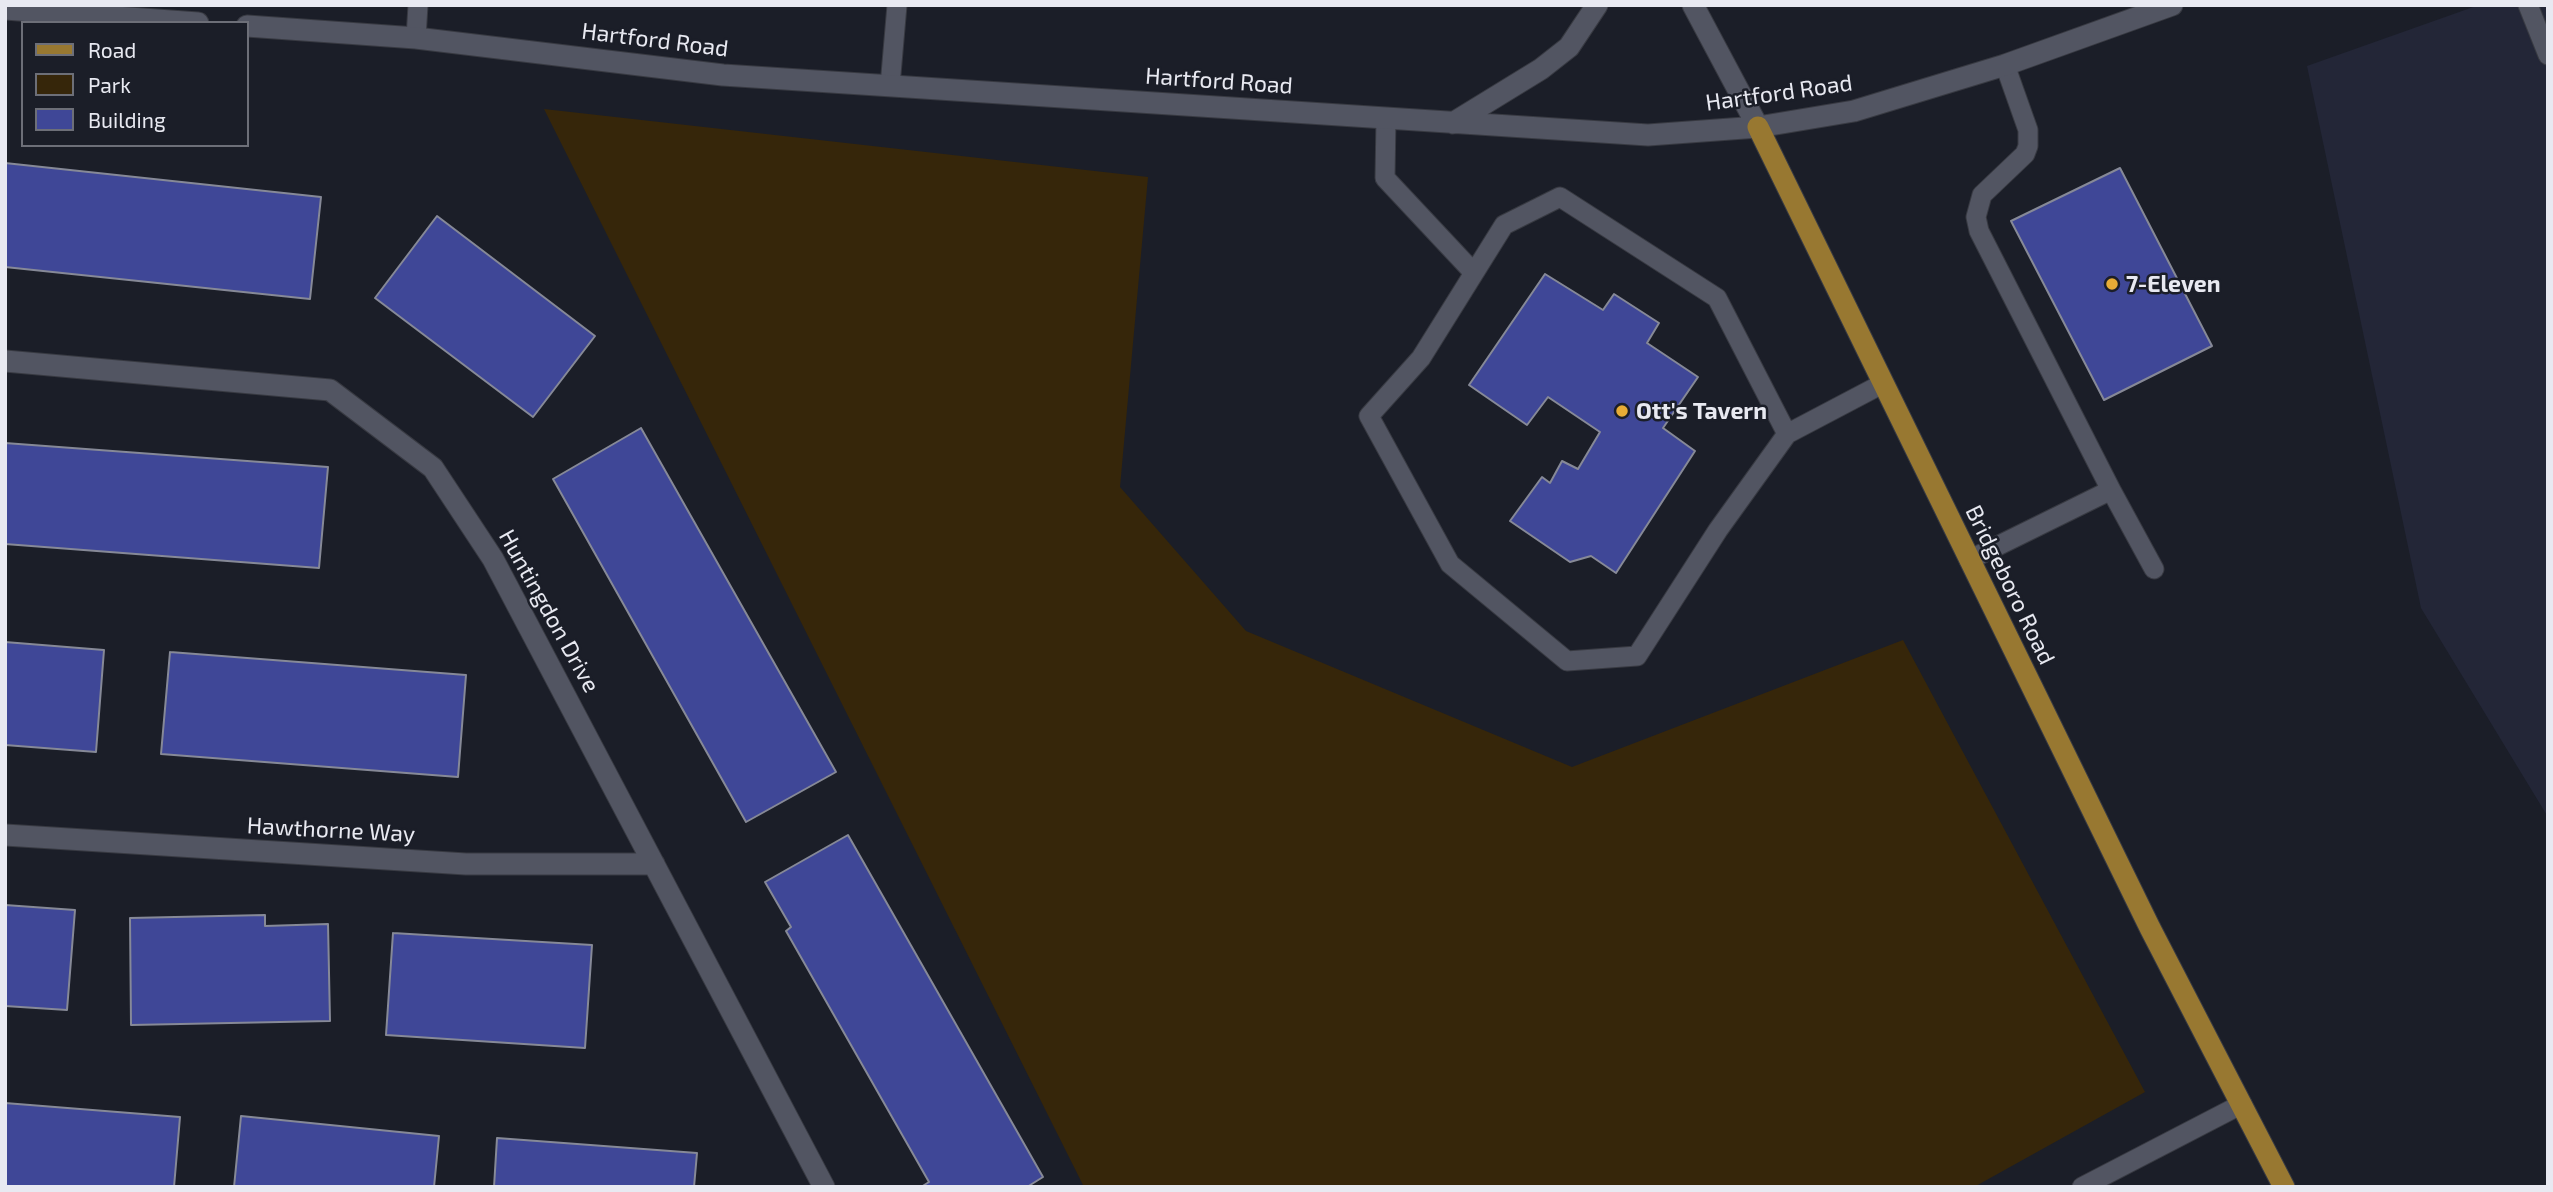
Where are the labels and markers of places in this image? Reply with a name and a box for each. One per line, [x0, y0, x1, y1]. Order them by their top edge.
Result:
place label: 7-Eleven [2126, 270, 2221, 298]
marker: 7-Eleven [2104, 276, 2120, 292]
place label: Ott's Tavern [1636, 397, 1767, 425]
marker: Ott's Tavern [1614, 403, 1630, 419]

